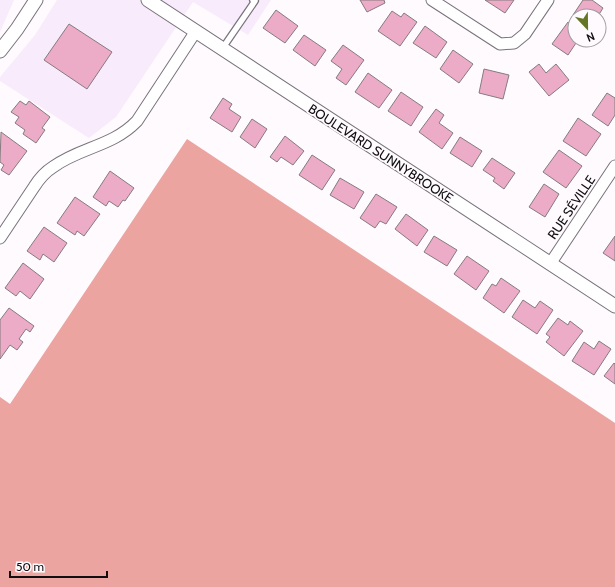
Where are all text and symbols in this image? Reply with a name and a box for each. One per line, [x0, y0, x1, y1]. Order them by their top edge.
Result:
north arrow [567, 8, 607, 48]
text: N [585, 29, 597, 45]
street label: BOULEVARD SUNNYBROOKE [306, 100, 456, 206]
street label: RUE SÉVILLE [543, 171, 598, 242]
scale bar [10, 553, 107, 579]
text: 50 m [16, 559, 44, 574]

